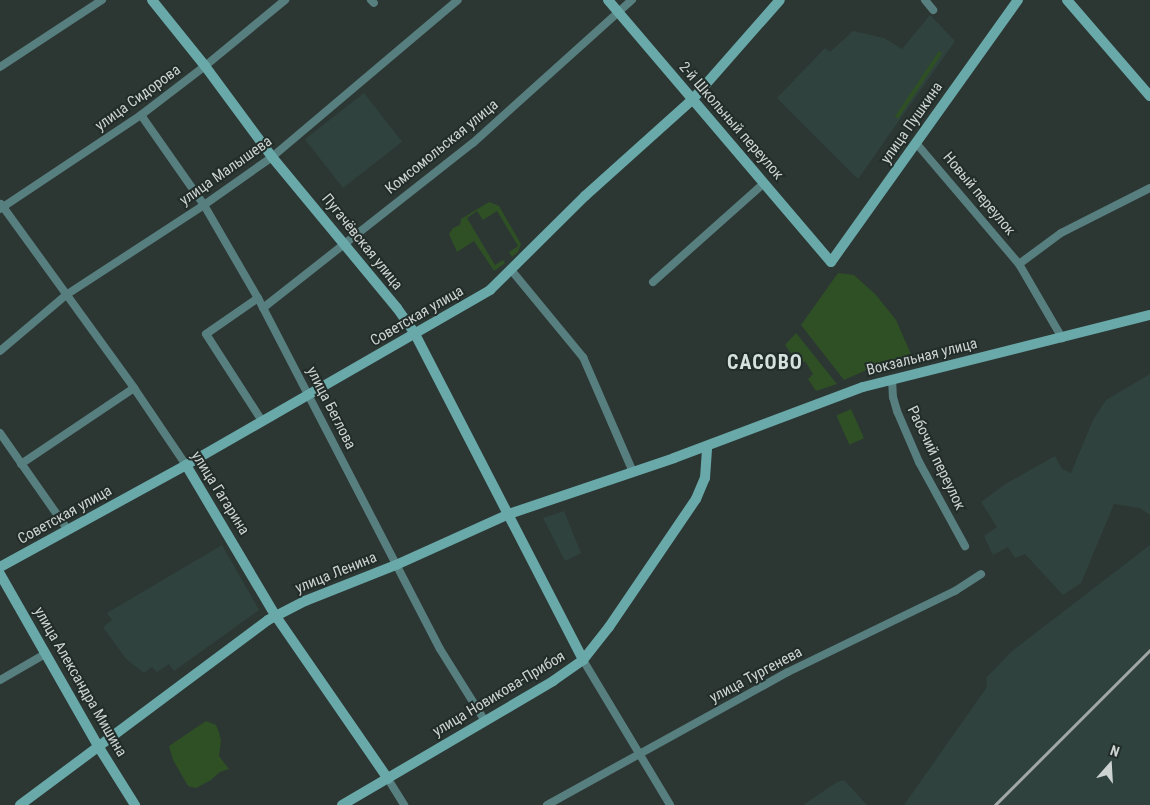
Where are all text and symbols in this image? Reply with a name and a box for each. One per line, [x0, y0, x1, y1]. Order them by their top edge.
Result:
street label: 2-й Школьный переулок [675, 58, 787, 184]
street label: улица Сидорова [92, 61, 184, 135]
street label: улица Пушкина [877, 79, 947, 167]
street label: Комсомольская улица [382, 96, 502, 198]
street label: улица Малышева [176, 133, 276, 209]
street label: Новый переулок [939, 149, 1019, 239]
street label: Пугачёвская улица [318, 190, 406, 294]
street label: Советская улица [367, 282, 467, 350]
street label: Вокзальная улица [865, 335, 979, 379]
district label: САСОВО [726, 350, 804, 374]
street label: улица Беглова [303, 364, 359, 452]
street label: Рабочий переулок [903, 403, 969, 513]
street label: улица Гагарина [187, 448, 253, 538]
street label: Советская улица [15, 482, 115, 548]
street label: улица Ленина [293, 549, 379, 597]
street label: улица Александра Мишина [30, 604, 130, 760]
street label: улица Тургенева [707, 643, 805, 707]
street label: улица Новикова-Прибоя [430, 647, 568, 741]
north arrow [1085, 740, 1135, 790]
text: N [1108, 742, 1122, 760]

